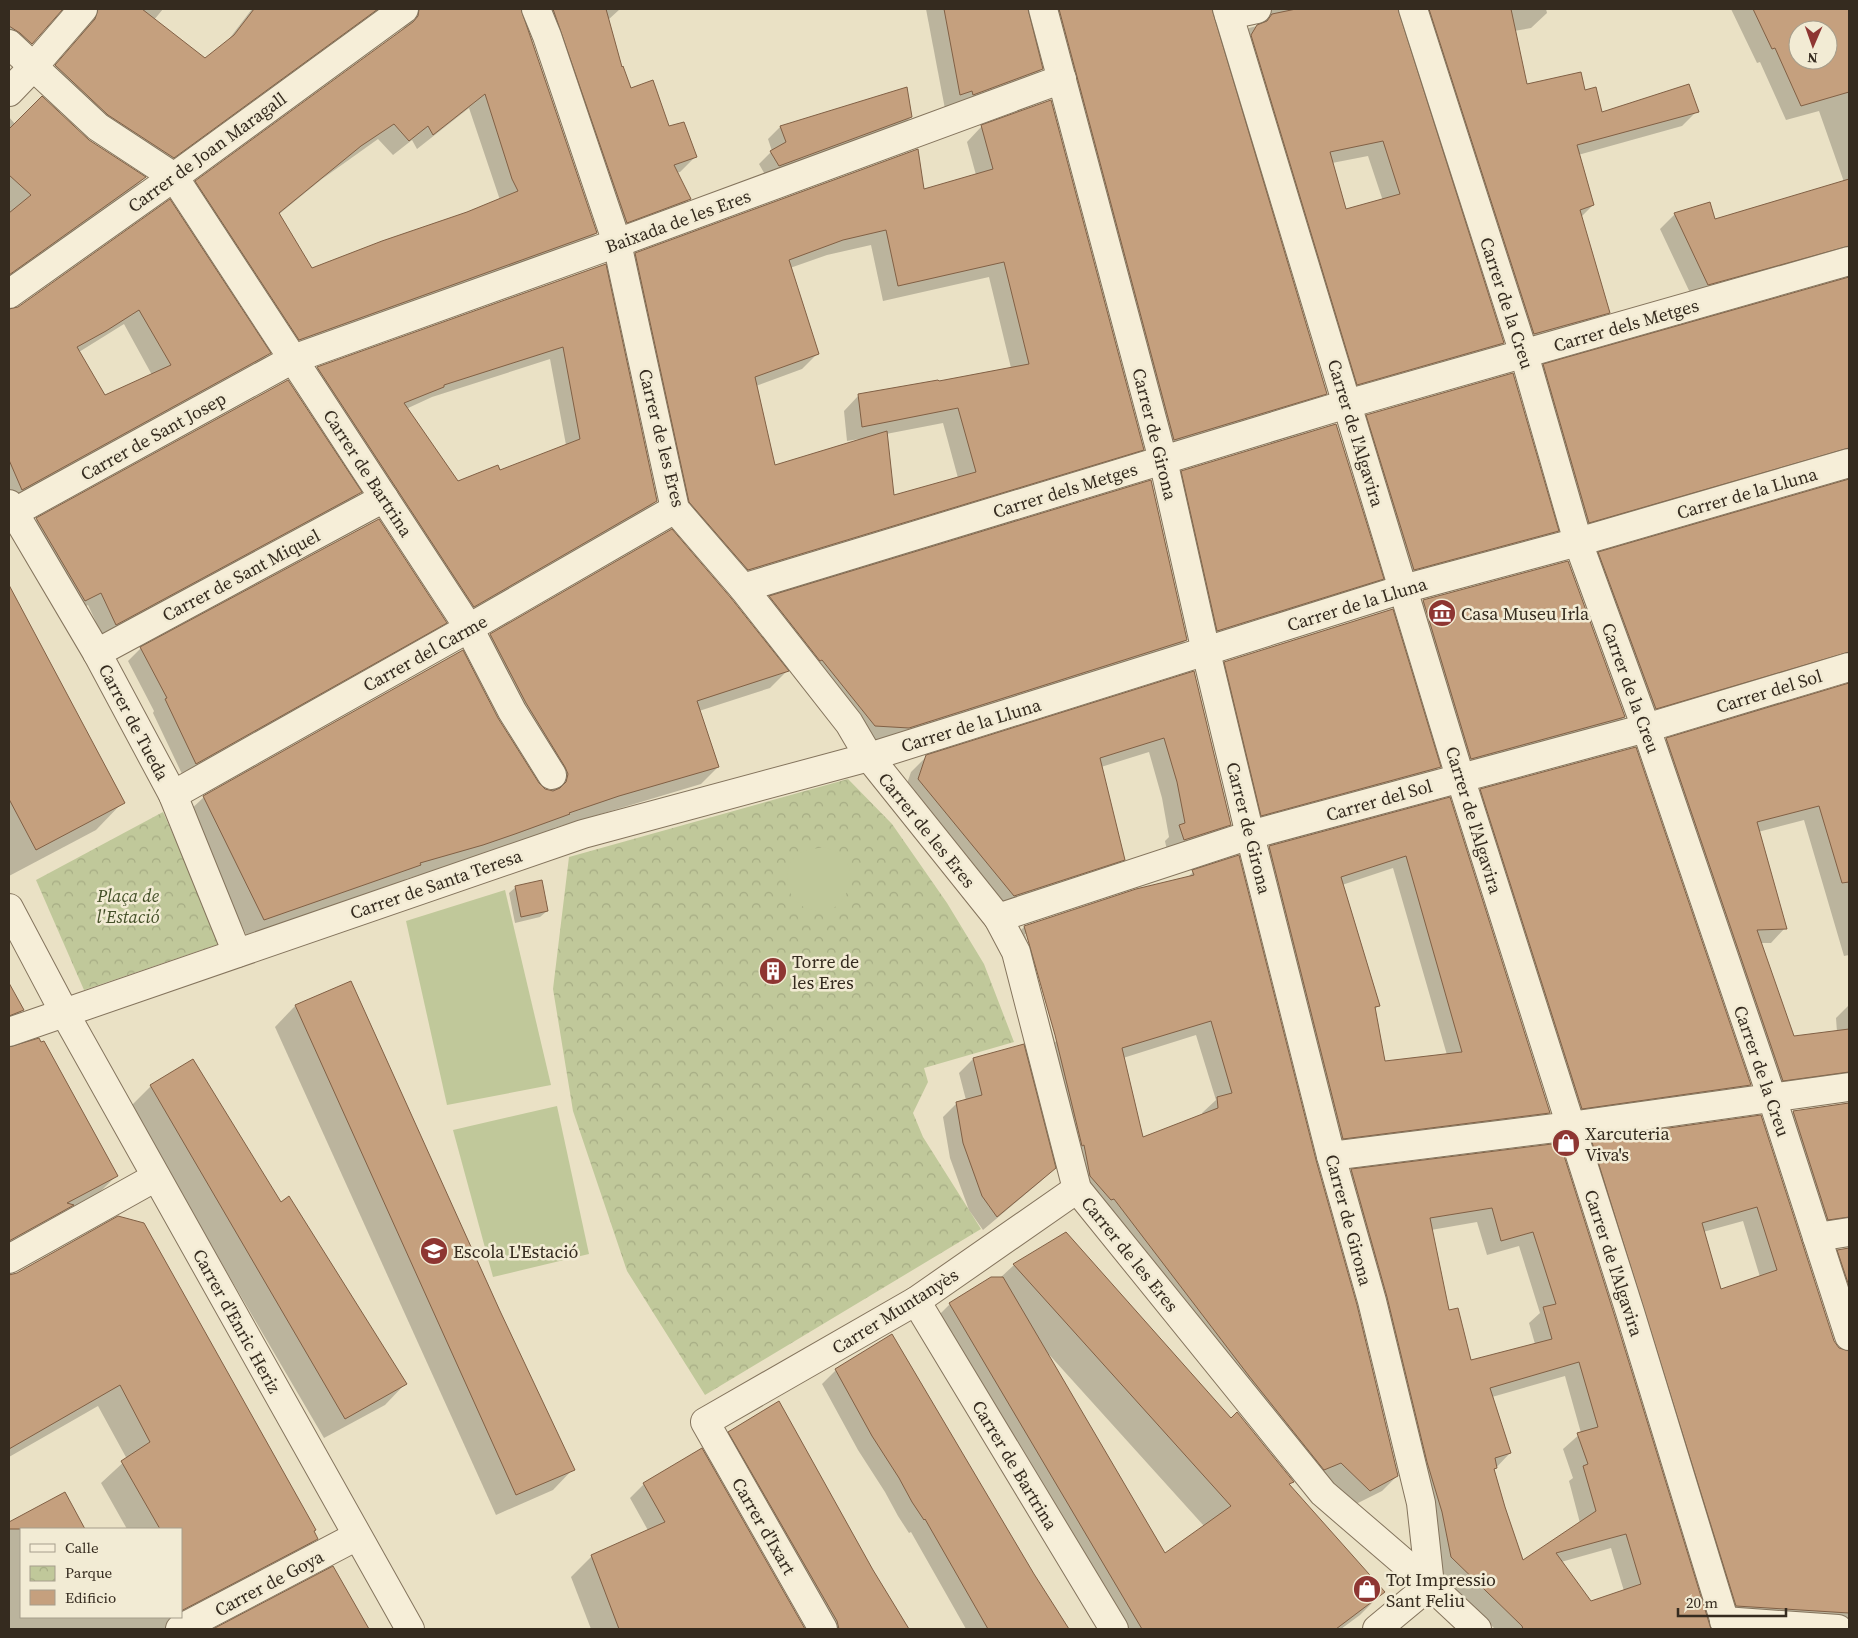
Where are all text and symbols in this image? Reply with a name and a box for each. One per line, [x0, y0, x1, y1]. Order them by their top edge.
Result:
north arrow [1788, 20, 1838, 70]
text: N [1807, 48, 1818, 68]
street label: Carrer de Joan Maragall [123, 86, 291, 218]
street label: Baixada de les Eres [602, 183, 754, 259]
street label: Carrer de la Creu [1474, 234, 1540, 372]
street label: Carrer dels Metges [1550, 292, 1702, 358]
street label: Carrer de l'Algavira [1322, 356, 1391, 510]
street label: Carrer de Girona [1127, 365, 1184, 503]
street label: Carrer de les Eres [633, 366, 691, 510]
street label: Carrer de Sant Josep [76, 386, 230, 486]
street label: Carrer de Bartrina [317, 404, 419, 542]
street label: Carrer dels Metges [990, 456, 1141, 524]
street label: Carrer de la Lluna [1674, 461, 1821, 525]
street label: Carrer de Sant Miquel [158, 523, 324, 627]
street label: Carrer de la Lluna [1284, 571, 1431, 637]
museum icon: Casa Museu Irla [1427, 598, 1457, 628]
place label: Casa Museu Irla [1461, 601, 1590, 626]
street label: Carrer del Carme [358, 608, 492, 698]
street label: Carrer de la Creu [1596, 619, 1666, 757]
street label: Carrer de Tueda [93, 659, 176, 785]
street label: Carrer del Sol [1713, 663, 1825, 719]
street label: Carrer de la Lluna [898, 692, 1045, 758]
street label: Carrer de l'Algavira [1440, 743, 1509, 897]
street label: Carrer de Girona [1221, 759, 1278, 897]
street label: Carrer de les Eres [873, 767, 981, 893]
street label: Carrer del Sol [1323, 773, 1435, 827]
street label: Carrer de Santa Teresa [347, 843, 526, 925]
park label: Plaça de l'Estació [96, 883, 160, 929]
place label: Torre de les Eres [792, 949, 859, 995]
building icon: Torre de les Eres [758, 956, 788, 986]
street label: Carrer de la Creu [1728, 1002, 1796, 1140]
place label: Xarcuteria Viva's [1585, 1121, 1670, 1167]
shop icon: Xarcuteria Viva's [1551, 1128, 1581, 1158]
street label: Carrer de Girona [1319, 1152, 1379, 1289]
street label: Carrer de l'Algavira [1579, 1187, 1650, 1340]
street label: Carrer de les Eres [1076, 1191, 1184, 1317]
school or university icon: Escola L'Estació [419, 1236, 449, 1266]
place label: Escola L'Estació [453, 1239, 579, 1264]
street label: Carrer d'Enric Heriz [187, 1244, 287, 1398]
street label: Carrer Muntanyès [827, 1262, 963, 1360]
street label: Carrer de Bartrina [966, 1395, 1064, 1535]
street label: Carrer d'Ixart [726, 1473, 802, 1579]
legend [20, 1528, 182, 1618]
text: Calle [65, 1537, 99, 1558]
street label: Carrer de Goya [210, 1543, 329, 1622]
text: Parque [65, 1562, 113, 1583]
place label: Tot Impressio Sant Feliu [1386, 1567, 1496, 1613]
shop icon: Tot Impressio Sant Feliu [1352, 1574, 1382, 1604]
scale bar [1678, 1586, 1786, 1618]
text: Edificio [65, 1587, 116, 1608]
text: 20 m [1686, 1592, 1718, 1613]

